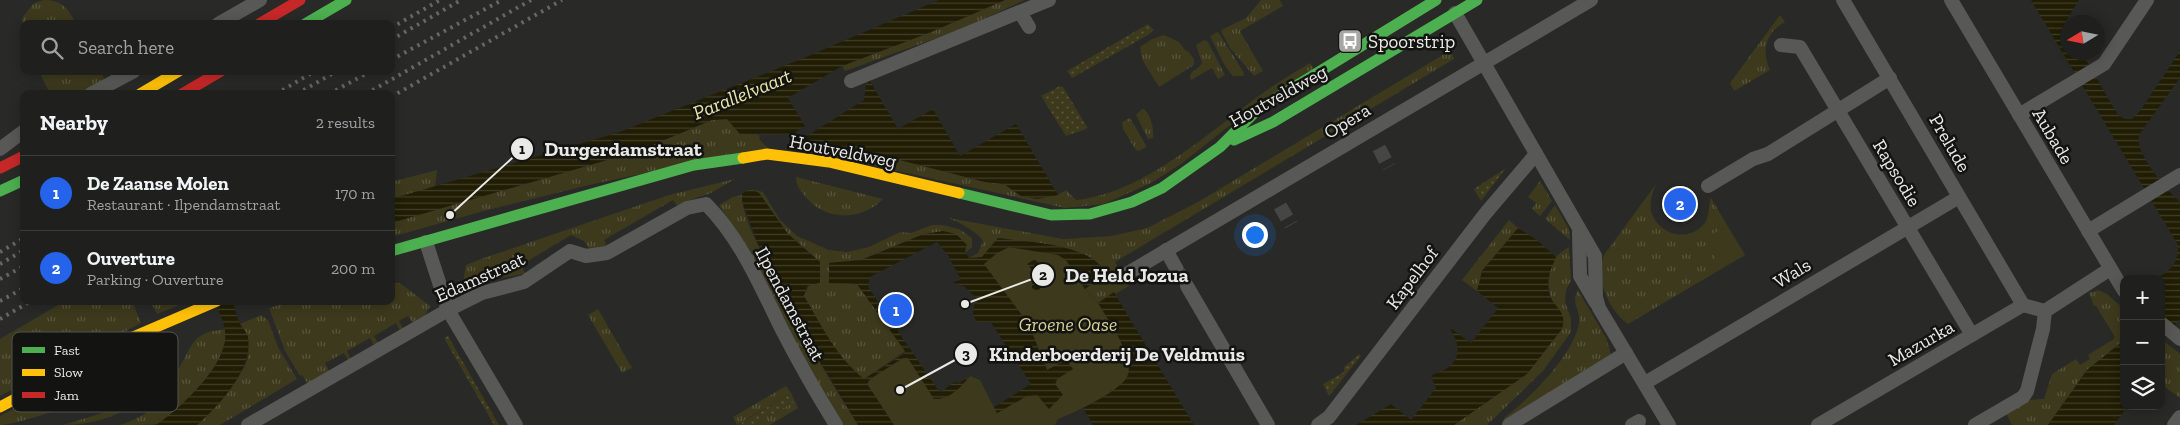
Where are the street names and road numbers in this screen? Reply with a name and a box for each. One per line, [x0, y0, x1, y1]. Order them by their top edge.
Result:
street label: Houtveldweg [1225, 59, 1332, 132]
street label: Opera [1319, 98, 1375, 144]
street label: Aubade [2027, 104, 2079, 168]
street label: Prelude [1924, 110, 1976, 176]
street label: Houtveldweg [787, 129, 899, 173]
street label: Rapsodie [1868, 135, 1926, 211]
street label: Kapelhof [1381, 241, 1444, 314]
street label: Ilpendamstraat [750, 243, 830, 365]
street label: Edamstraat [432, 247, 528, 307]
street label: Wals [1769, 253, 1815, 293]
street label: Mazurka [1884, 315, 1958, 371]

